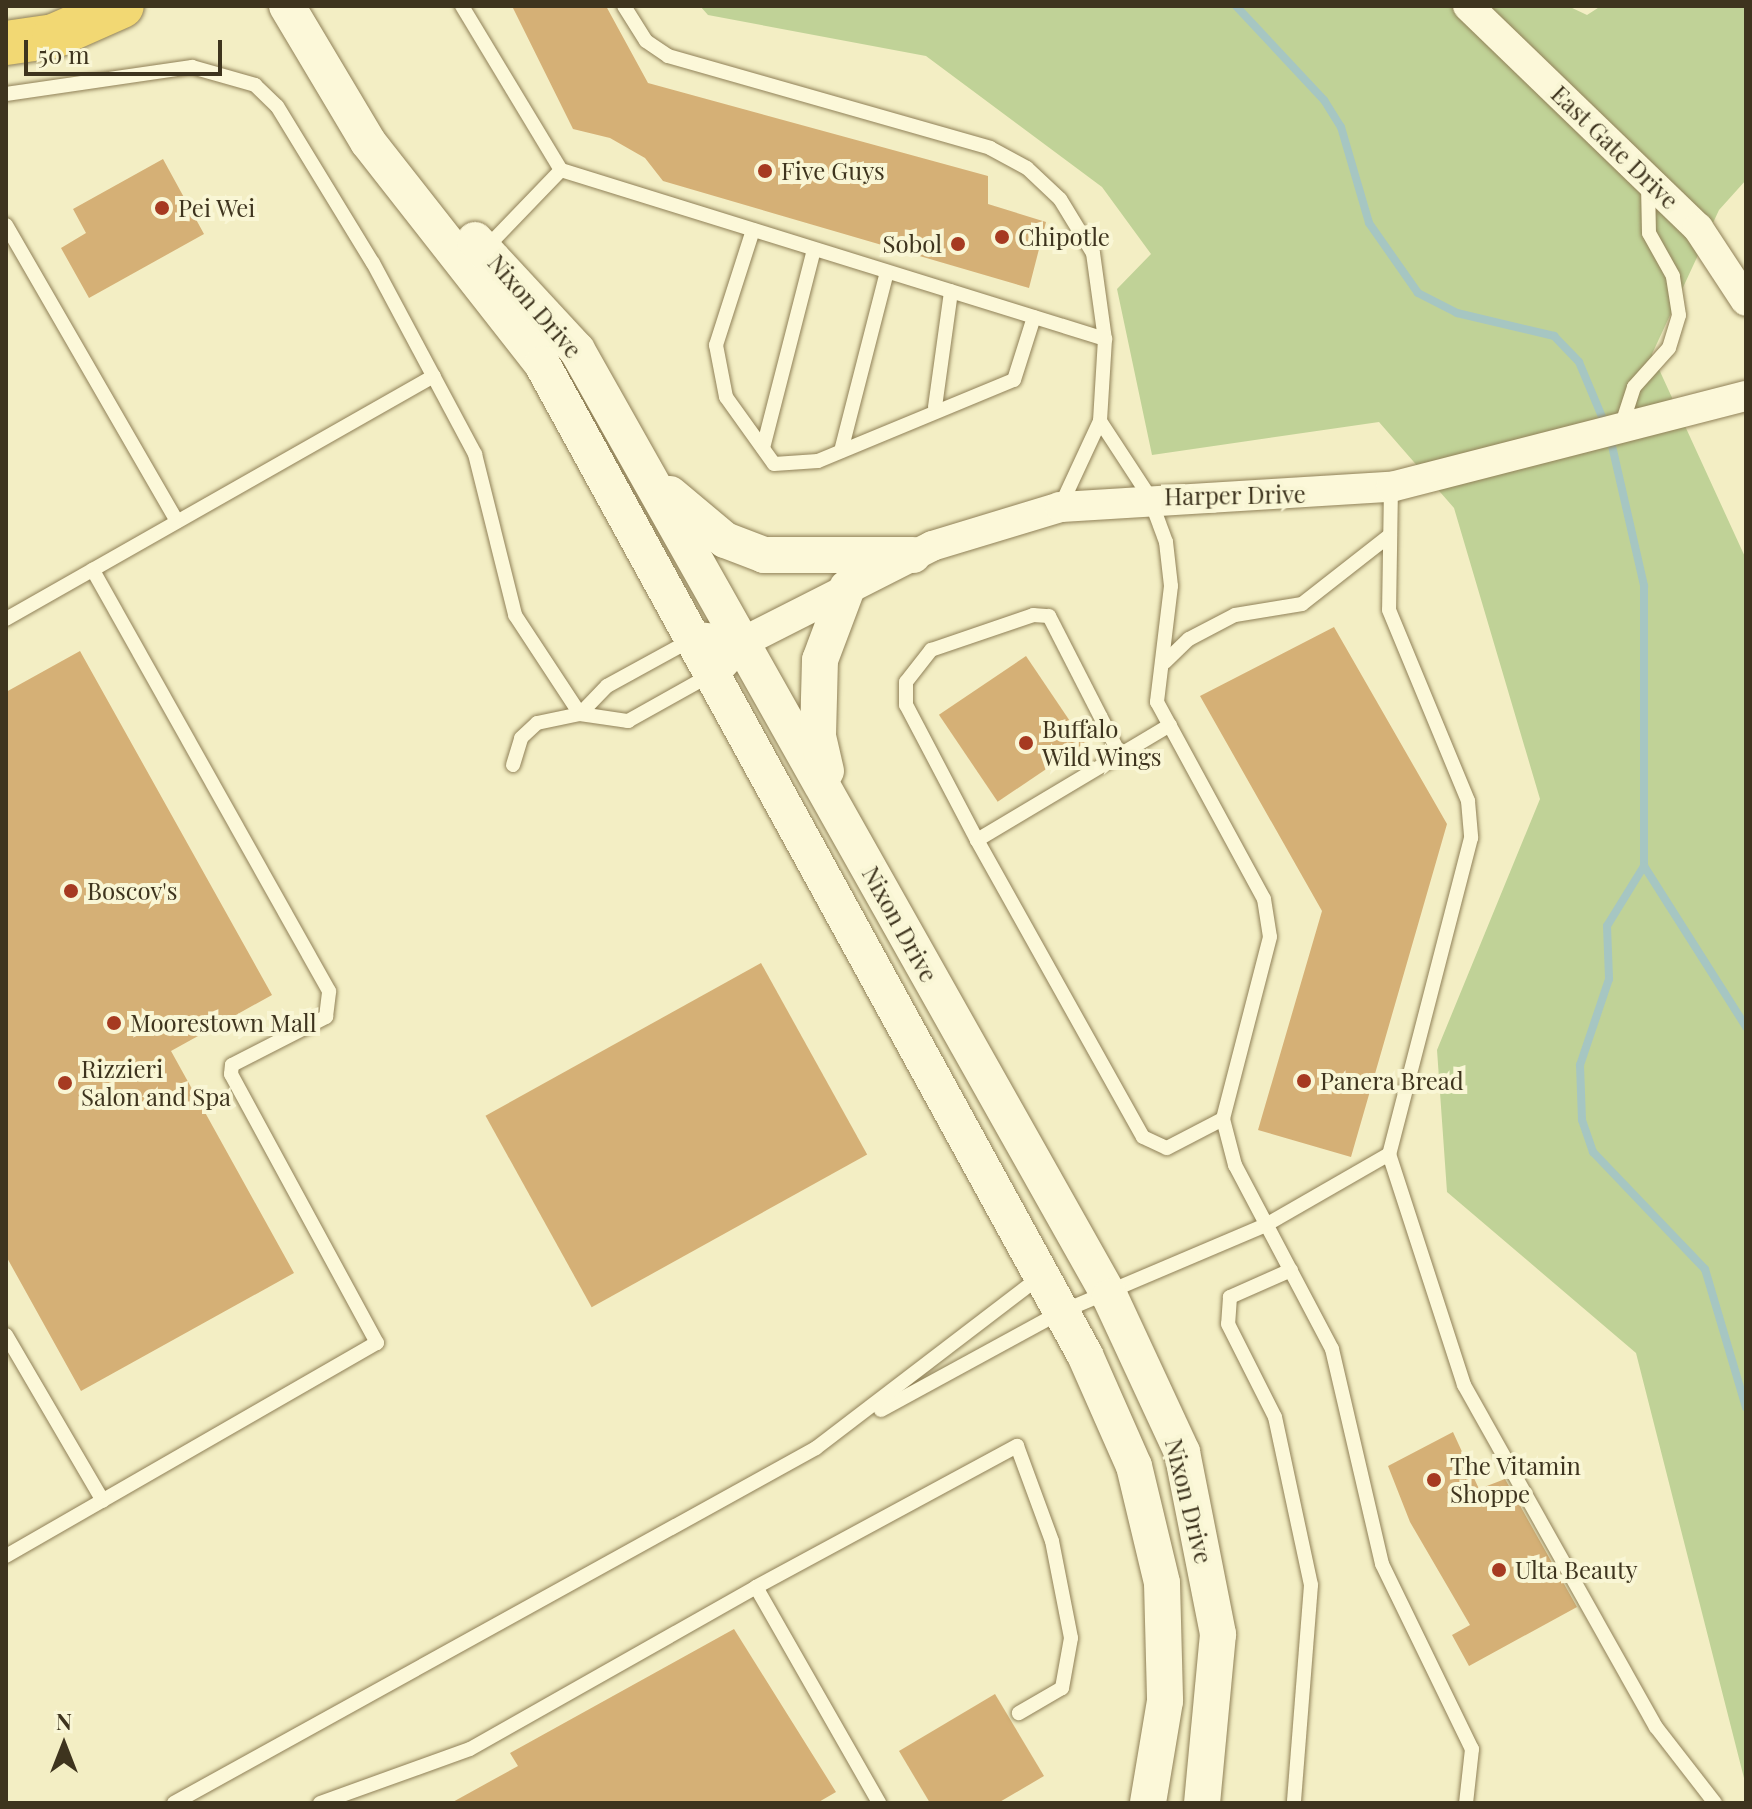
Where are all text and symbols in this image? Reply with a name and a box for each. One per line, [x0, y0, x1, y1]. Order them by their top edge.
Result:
scale bar [28, 24, 226, 74]
text: 50 m [38, 38, 90, 70]
street label: East Gate Drive [1545, 79, 1685, 215]
place label: Five Guys [781, 157, 885, 185]
marker: Five Guys [756, 162, 774, 180]
place label: Pei Wei [178, 194, 256, 222]
marker: Pei Wei [153, 199, 171, 217]
place label: Chipotle [1018, 223, 1110, 251]
marker: Chipotle [993, 228, 1011, 246]
place label: Sobol [883, 230, 942, 258]
marker: Sobol [949, 235, 967, 253]
street label: Nixon Drive [482, 248, 588, 364]
street label: Harper Drive [1164, 479, 1306, 511]
place label: Buffalo Wild Wings [1042, 715, 1162, 771]
marker: Buffalo Wild Wings [1017, 734, 1035, 752]
street label: Nixon Drive [856, 861, 944, 987]
place label: Boscov's [87, 877, 177, 905]
marker: Boscov's [62, 882, 80, 900]
place label: Moorestown Mall [130, 1009, 317, 1037]
marker: Moorestown Mall [105, 1014, 123, 1032]
place label: Rizzieri Salon and Spa [81, 1055, 231, 1111]
place label: Panera Bread [1320, 1067, 1464, 1095]
marker: Panera Bread [1295, 1072, 1313, 1090]
marker: Rizzieri Salon and Spa [56, 1074, 74, 1092]
street label: Nixon Drive [1160, 1435, 1218, 1567]
place label: The Vitamin Shoppe [1450, 1452, 1582, 1508]
marker: The Vitamin Shoppe [1425, 1471, 1443, 1489]
place label: Ulta Beauty [1515, 1556, 1638, 1584]
marker: Ulta Beauty [1490, 1561, 1508, 1579]
north arrow [24, 1705, 104, 1785]
text: N [56, 1706, 72, 1736]

